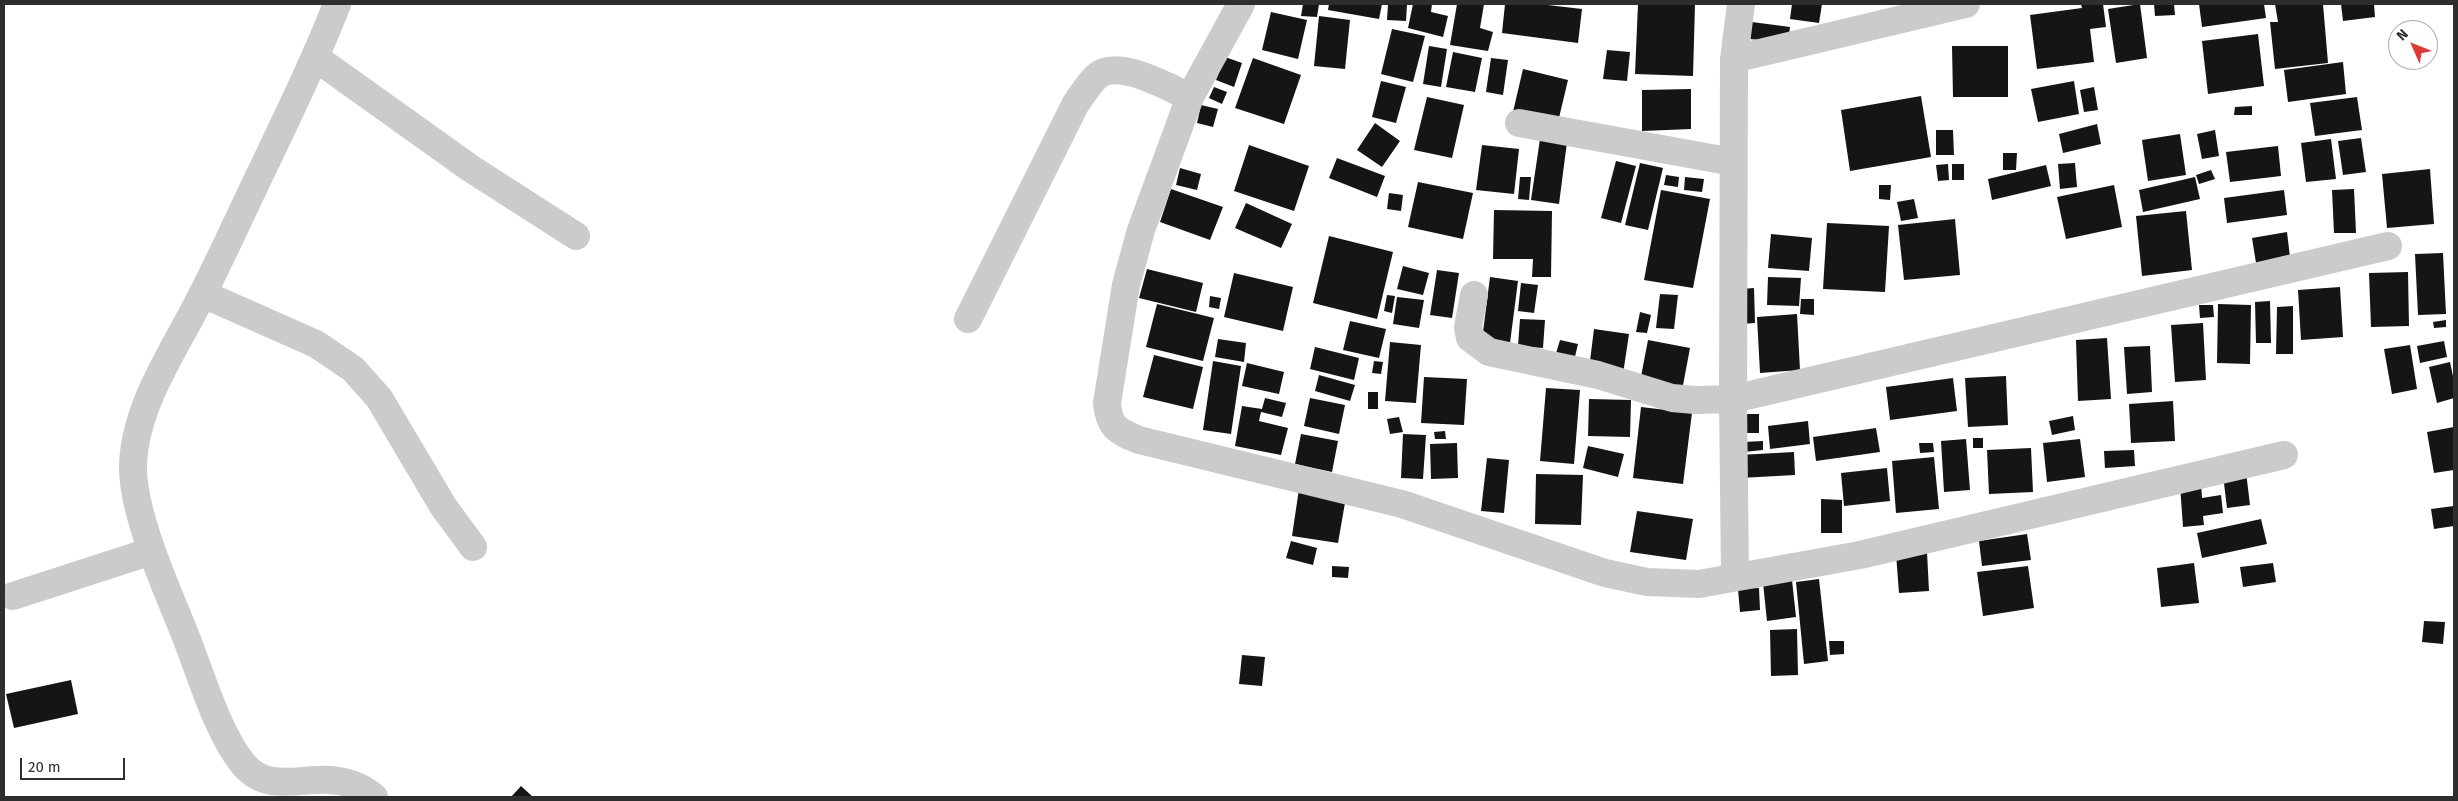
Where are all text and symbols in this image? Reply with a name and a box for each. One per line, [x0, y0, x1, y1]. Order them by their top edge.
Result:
north arrow [2388, 20, 2438, 70]
text: N [2393, 26, 2412, 44]
scale bar [22, 748, 128, 780]
text: 20 m [28, 758, 61, 776]

